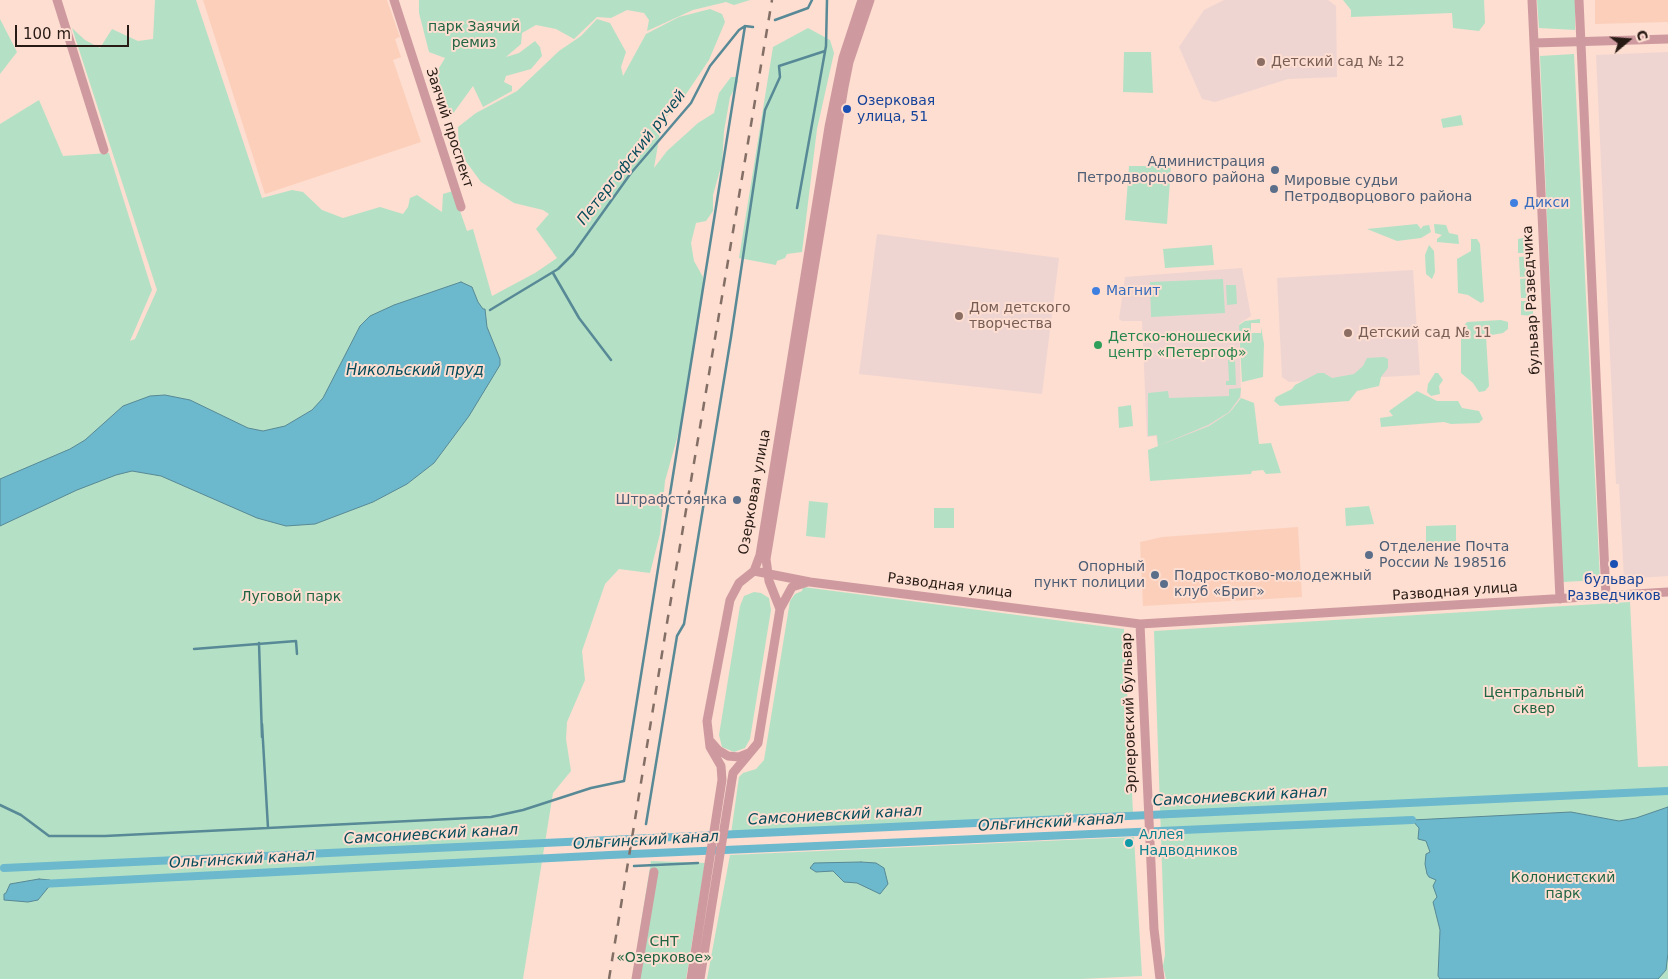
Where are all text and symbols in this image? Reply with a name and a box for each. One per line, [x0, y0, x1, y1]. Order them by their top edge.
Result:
scale bar [18, 15, 131, 47]
north arrow [1603, 15, 1653, 65]
park label: парк Заячий ремиз [428, 19, 520, 52]
text: 100 m [23, 25, 71, 43]
text: С [1633, 28, 1651, 43]
place label: Детский сад № 12 [1271, 54, 1405, 70]
marker: Детский сад № 12 [1255, 56, 1267, 68]
street label: Заячий проспект [422, 66, 476, 190]
water label: Петергофский ручей [574, 87, 690, 229]
place label: Озерковая улица, 51 [857, 93, 935, 125]
marker: Озерковая улица, 51 [841, 103, 853, 115]
place label: Администрация Петродворцового района [1077, 154, 1265, 186]
marker: Администрация Петродворцового района [1269, 164, 1281, 176]
place label: Мировые судьи Петродворцового района [1284, 173, 1472, 206]
marker: Мировые судьи Петродворцового района [1268, 183, 1280, 195]
place label: Дикси [1524, 195, 1569, 211]
marker: Дикси [1508, 197, 1520, 209]
street label: бульвар Разведчика [1520, 225, 1544, 375]
place label: Магнит [1106, 283, 1160, 299]
marker: Магнит [1090, 285, 1102, 297]
place label: Дом детского творчества [969, 300, 1071, 332]
marker: Дом детского творчества [953, 310, 965, 322]
place label: Детский сад № 11 [1358, 325, 1492, 341]
marker: Детский сад № 11 [1342, 327, 1354, 339]
place label: Детско-юношеский центр «Петергоф» [1108, 329, 1251, 362]
marker: Детско-юношеский центр «Петергоф» [1092, 339, 1104, 351]
water label: Никольский пруд [346, 362, 484, 380]
street label: Озерковая улица [736, 428, 774, 556]
place label: Штрафстоянка [615, 492, 727, 508]
marker: Штрафстоянка [731, 494, 743, 506]
place label: Отделение Почта России № 198516 [1379, 539, 1509, 572]
marker: Отделение Почта России № 198516 [1363, 549, 1375, 561]
marker: бульвар Разведчиков [1608, 558, 1620, 570]
place label: Опорный пункт полиции [1034, 559, 1145, 592]
place label: Подростково-молодежный клуб «Бриг» [1174, 568, 1372, 600]
marker: Опорный пункт полиции [1149, 569, 1161, 581]
street label: Разводная улица [886, 570, 1014, 602]
place label: бульвар Разведчиков [1567, 572, 1661, 604]
marker: Подростково-молодежный клуб «Бриг» [1158, 578, 1170, 590]
street label: Разводная улица [1392, 579, 1518, 605]
park label: Луговой парк [241, 589, 341, 605]
street label: Эрлеровский бульвар [1119, 632, 1141, 794]
park label: Центральный сквер [1484, 685, 1584, 718]
water label: Самсониевский канал [1152, 783, 1328, 811]
water label: Самсониевский канал [747, 802, 923, 830]
water label: Ольгинский канал [978, 810, 1124, 836]
water label: Самсониевский канал [343, 821, 519, 849]
place label: Аллея Надводников [1139, 827, 1238, 860]
water label: Ольгинский канал [573, 828, 719, 854]
marker: Аллея Надводников [1123, 837, 1135, 849]
water label: Ольгинский канал [169, 847, 315, 873]
park label: Колонистский парк [1511, 870, 1615, 902]
park label: СНТ «Озерковое» [616, 934, 712, 966]

